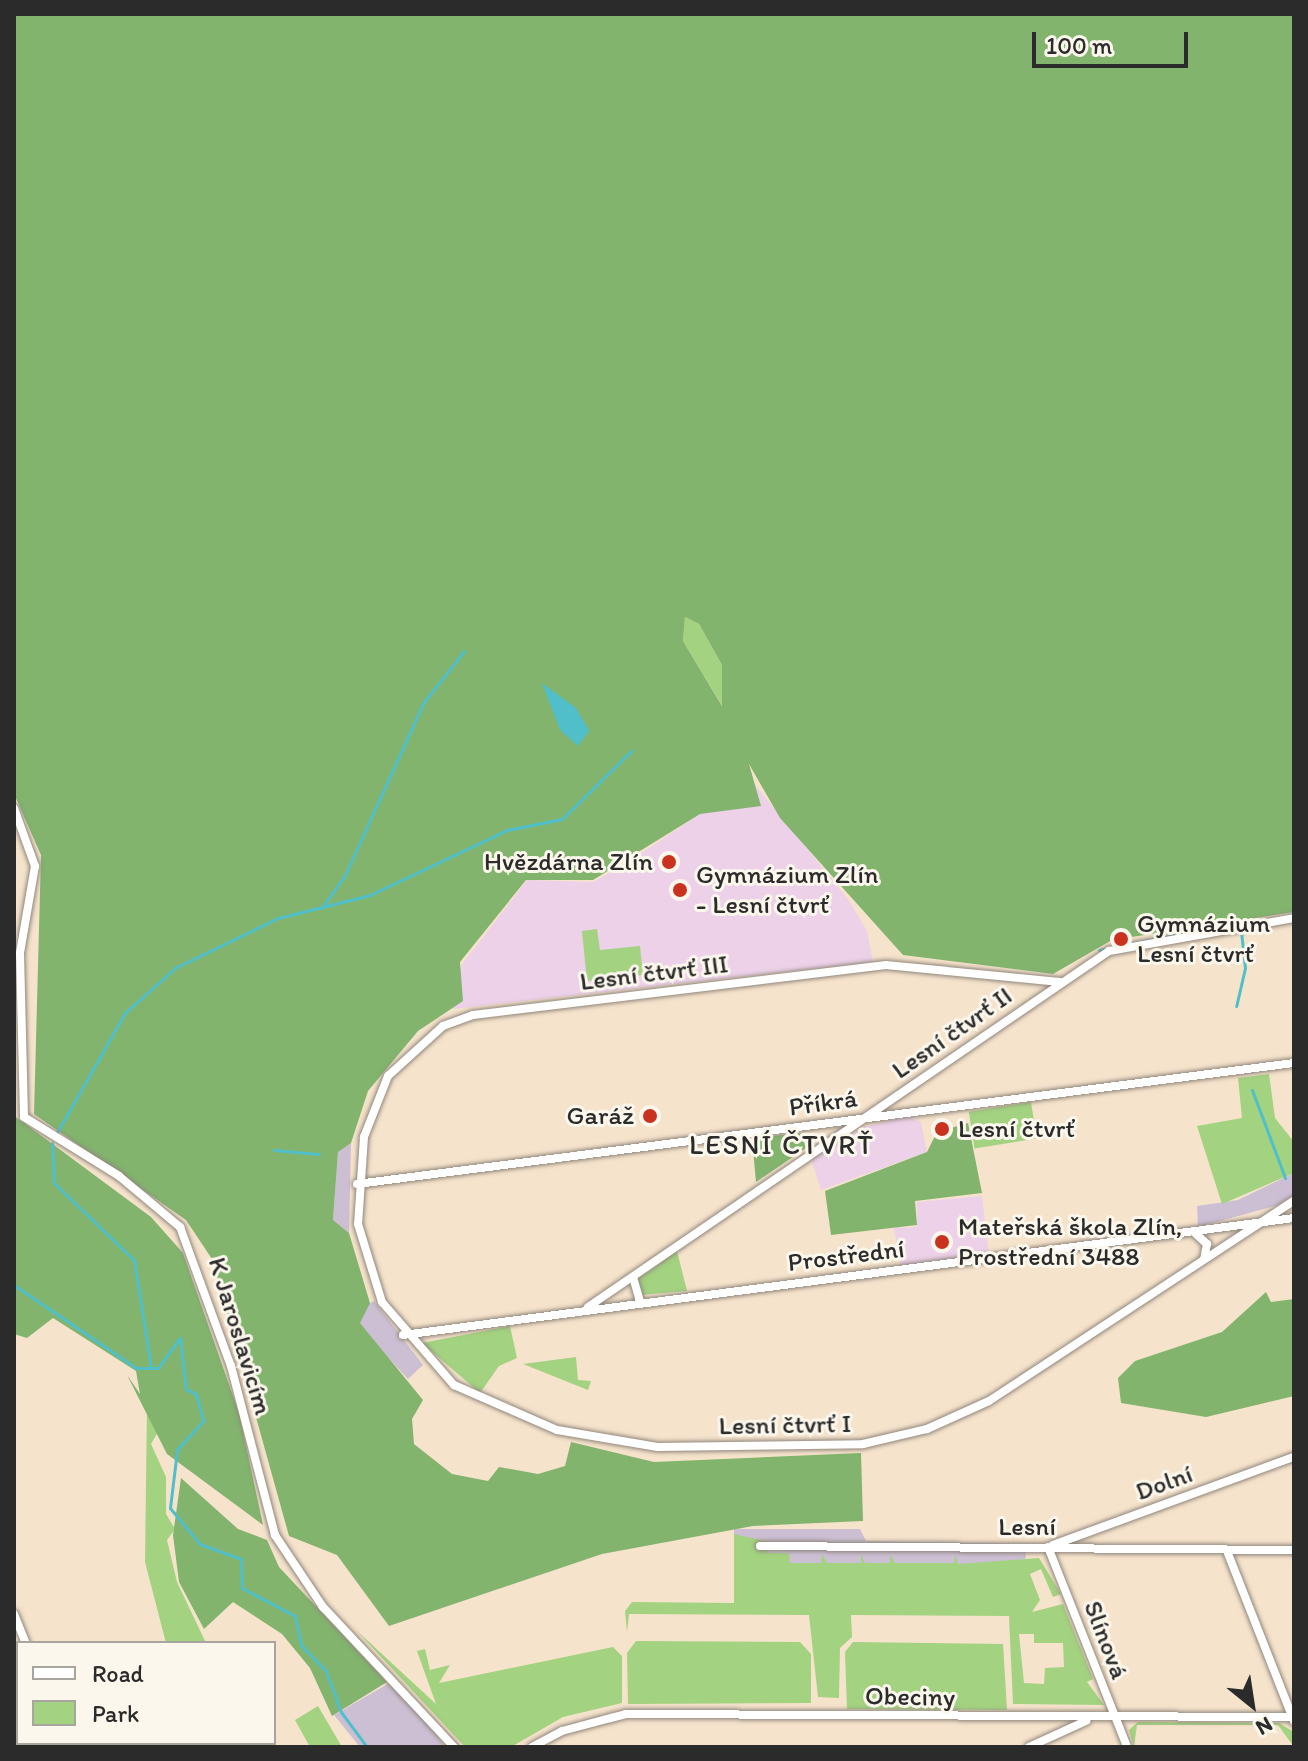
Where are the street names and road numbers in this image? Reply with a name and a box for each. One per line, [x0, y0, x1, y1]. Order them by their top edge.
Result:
street label: Lesní čtvrť III [578, 948, 730, 998]
street label: Lesní čtvrť II [886, 980, 1018, 1086]
street label: Příkrá [787, 1083, 859, 1123]
street label: Prostřední [786, 1233, 906, 1279]
street label: K Jaroslavicím [201, 1253, 279, 1419]
street label: Lesní čtvrť I [718, 1408, 852, 1442]
street label: Dolní [1131, 1458, 1197, 1508]
street label: Lesní [998, 1511, 1056, 1543]
street label: Slínová [1077, 1596, 1135, 1684]
street label: Obeciny [865, 1681, 955, 1713]

